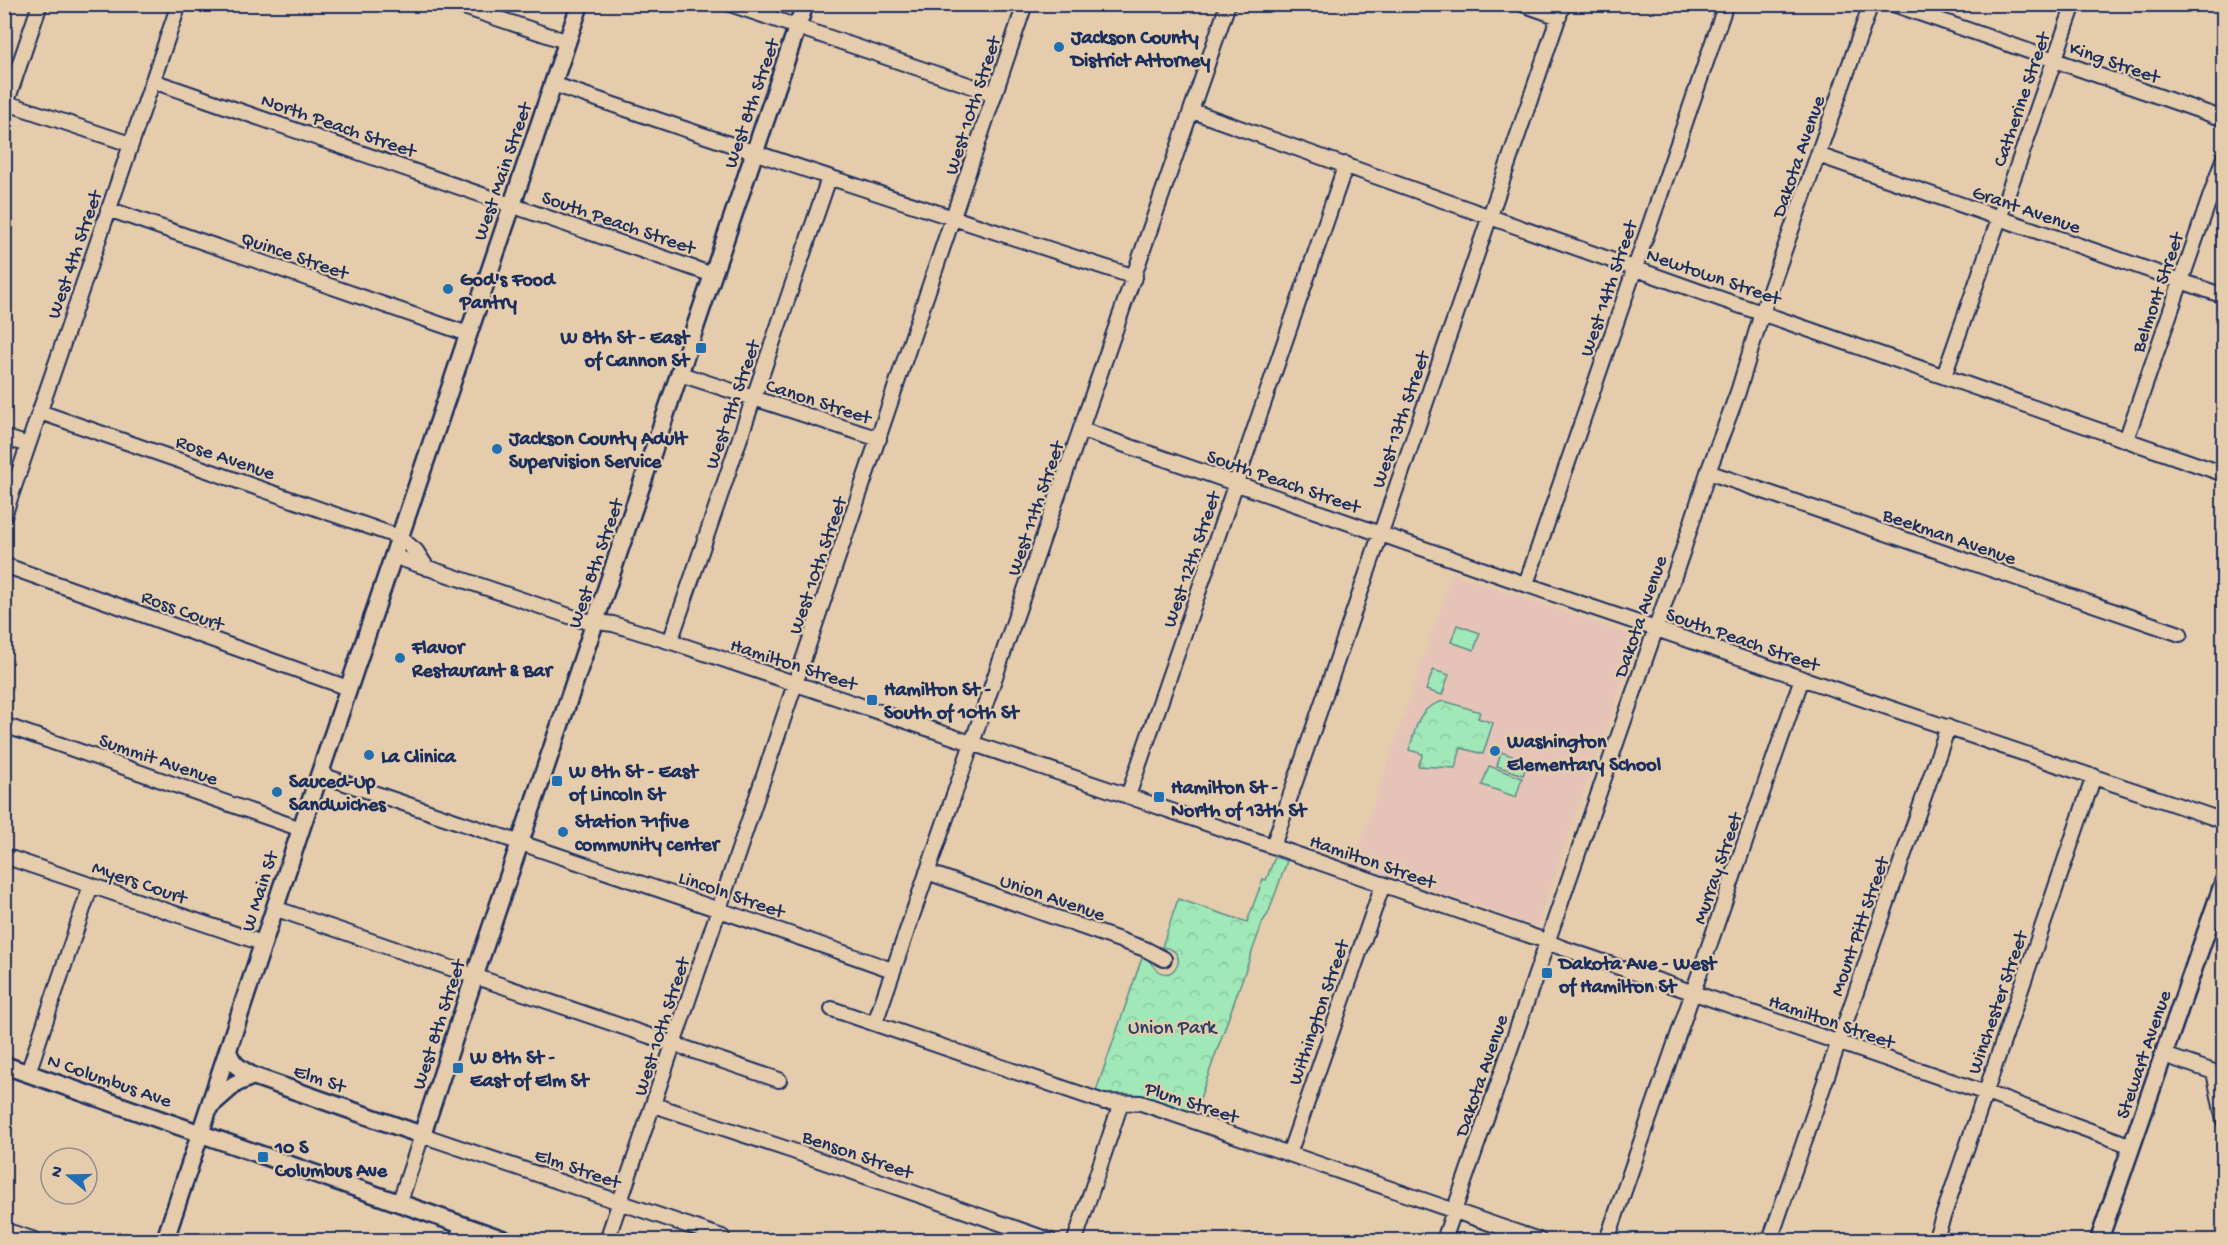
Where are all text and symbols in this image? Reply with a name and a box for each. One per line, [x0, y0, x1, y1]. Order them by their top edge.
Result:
place label: Jackson County District Attorney [1069, 28, 1210, 74]
street label: Catherine Street [1990, 28, 2058, 170]
street label: West 10th Street [941, 32, 1008, 178]
street label: West 8th Street [720, 35, 787, 172]
street label: King Street [2066, 38, 2164, 91]
marker: Jackson County District Attorney [1052, 40, 1066, 54]
street label: North Peach Street [257, 90, 420, 165]
street label: Dakota Avenue [1768, 92, 1832, 223]
street label: West Main Street [470, 98, 539, 244]
street label: Grant Avenue [1969, 182, 2084, 241]
street label: West 4th Street [44, 186, 110, 322]
street label: South Peach Street [538, 187, 699, 262]
street label: West 14th Street [1576, 216, 1645, 360]
street label: Quince Street [237, 228, 352, 287]
street label: Belmont Street [2128, 228, 2191, 357]
street label: Newtown Street [1643, 245, 1785, 313]
place label: God's Food Pantry [459, 270, 557, 316]
marker: God's Food Pantry [441, 282, 455, 296]
place label: W 8th St - East of Cannon St [559, 328, 691, 374]
street label: West 9th Street [702, 336, 768, 473]
marker: W 8th St - East of Cannon St [694, 341, 708, 355]
street label: West 13th Street [1368, 347, 1437, 492]
street label: Canon Street [762, 375, 875, 432]
place label: Jackson County Adult Supervision Service [508, 429, 689, 475]
street label: Rose Avenue [172, 432, 278, 487]
street label: West 11th Street [1004, 437, 1072, 579]
marker: Jackson County Adult Supervision Service [490, 442, 504, 456]
street label: South Peach Street [1203, 446, 1364, 521]
street label: West 12th Street [1159, 487, 1228, 631]
street label: West 10th Street [785, 493, 854, 638]
street label: West 8th Street [564, 495, 631, 632]
street label: Beekman Avenue [1878, 504, 2019, 572]
street label: Dakota Avenue [1610, 552, 1674, 683]
street label: Ross Court [137, 587, 228, 638]
street label: South Peach Street [1662, 604, 1823, 679]
street label: Hamilton Street [727, 635, 861, 698]
place label: Flavor Restaurant & Bar [411, 638, 554, 684]
marker: Flavor Restaurant & Bar [393, 651, 407, 665]
place label: Hamilton St - South of 10th St [884, 680, 1020, 726]
marker: Hamilton St - South of 10th St [865, 693, 879, 707]
street label: Summit Avenue [95, 730, 221, 793]
place label: Washington Elementary School [1506, 732, 1662, 778]
marker: Washington Elementary School [1488, 744, 1502, 758]
place label: La Clinica [381, 747, 456, 770]
marker: La Clinica [362, 748, 376, 762]
place label: W 8th St - East of Lincoln St [568, 762, 699, 808]
place label: Sauced-Up Sandwiches [289, 772, 387, 818]
marker: W 8th St - East of Lincoln St [550, 774, 564, 788]
place label: Hamilton St - North of 13th St [1171, 778, 1308, 824]
marker: Sauced-Up Sandwiches [270, 785, 284, 799]
marker: Hamilton St - North of 13th St [1152, 790, 1166, 804]
street label: Murray Street [1689, 809, 1750, 928]
place label: Station 71five community center [575, 811, 721, 858]
marker: Station 71five community center [556, 825, 570, 839]
street label: Hamilton Street [1306, 831, 1440, 896]
street label: W Main St [238, 847, 286, 935]
street label: Mount Pitt Street [1827, 853, 1897, 1000]
street label: Myers Court [88, 857, 191, 912]
street label: Lincoln Street [675, 867, 788, 926]
street label: Union Avenue [996, 871, 1108, 928]
street label: Winchester Street [1964, 927, 2035, 1078]
street label: Withington Street [1285, 936, 1356, 1089]
street label: West 10th Street [630, 953, 697, 1099]
place label: Dakota Ave - West of Hamilton St [1557, 954, 1718, 1000]
street label: West 8th Street [408, 955, 473, 1093]
marker: Dakota Ave - West of Hamilton St [1540, 966, 1554, 980]
street label: Stewart Avenue [2113, 987, 2178, 1122]
street label: Hamilton Street [1765, 991, 1899, 1056]
street label: Dakota Avenue [1451, 1011, 1515, 1142]
park label: Union Park [1128, 1018, 1218, 1041]
place label: W 8th St - East of Elm St [469, 1048, 590, 1094]
street label: N Columbus Ave [44, 1050, 175, 1115]
street label: Elm St [290, 1061, 350, 1100]
marker: W 8th St - East of Elm St [451, 1061, 465, 1075]
street label: Plum Street [1140, 1078, 1242, 1131]
street label: Benson Street [798, 1126, 917, 1187]
place label: 10 S Columbus Ave [274, 1138, 388, 1184]
street label: Elm Street [531, 1145, 624, 1196]
north arrow [39, 1146, 99, 1206]
marker: 10 S Columbus Ave [256, 1150, 270, 1164]
text: N [47, 1164, 69, 1180]

